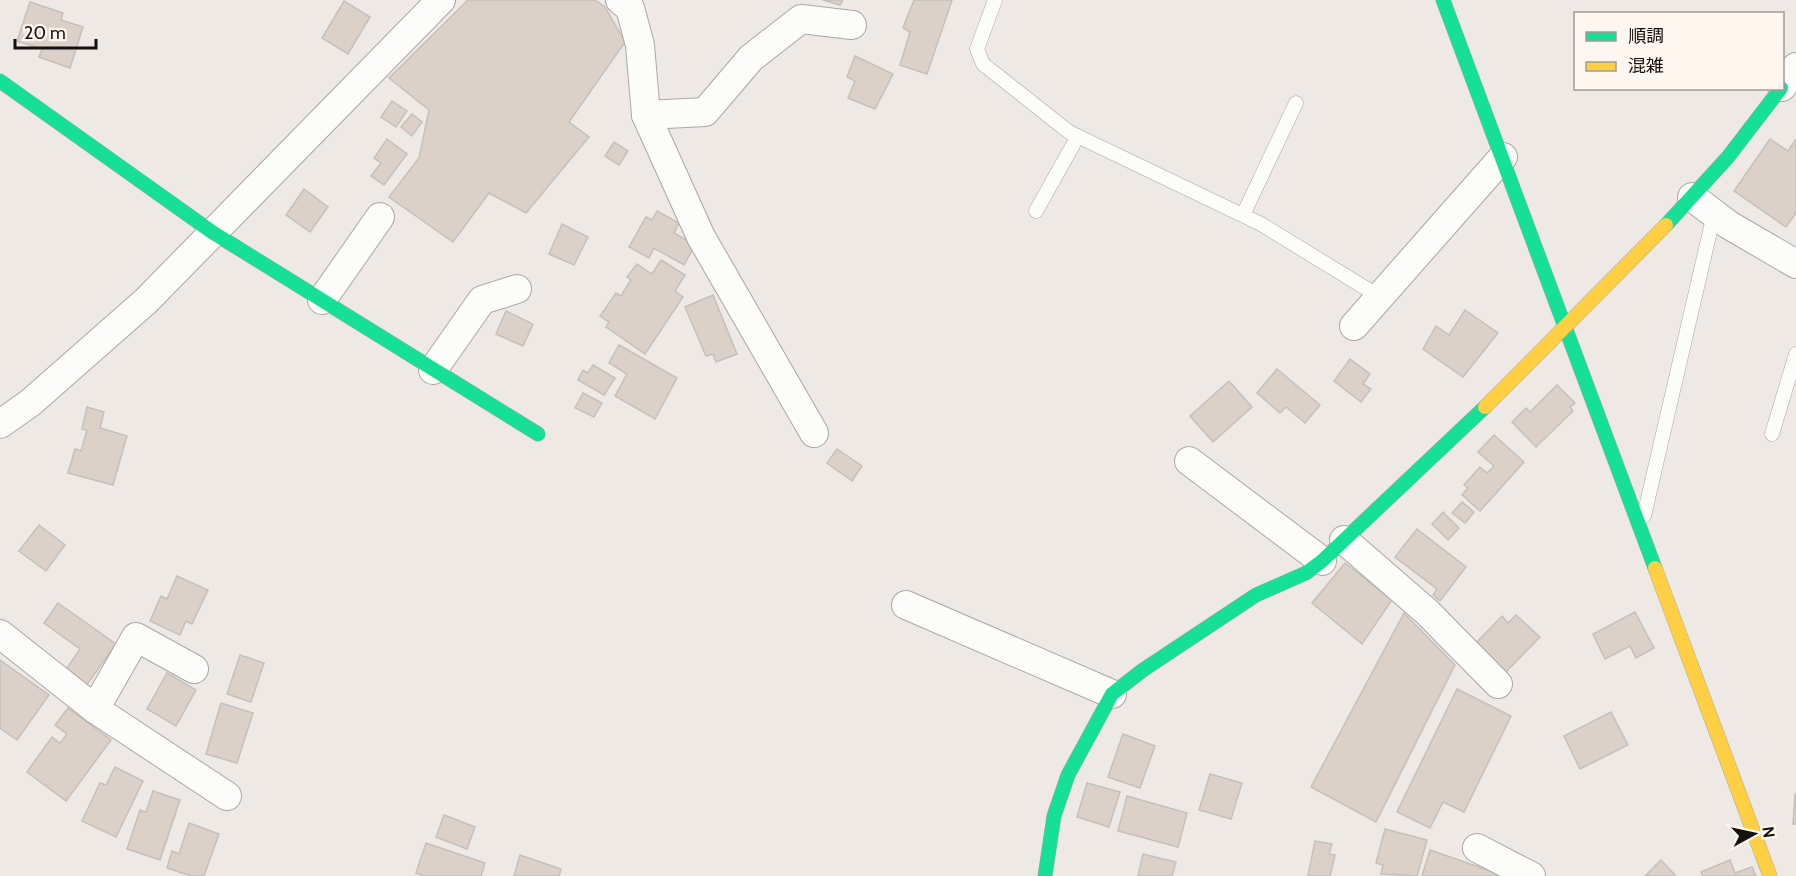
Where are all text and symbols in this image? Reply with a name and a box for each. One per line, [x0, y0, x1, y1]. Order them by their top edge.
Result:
scale bar [15, 12, 96, 50]
legend [1574, 12, 1784, 90]
text: 20 m [24, 22, 66, 44]
text: 順調 [1628, 25, 1664, 47]
text: 混雑 [1628, 55, 1664, 77]
north arrow [1724, 804, 1784, 864]
text: N [1758, 825, 1779, 839]

